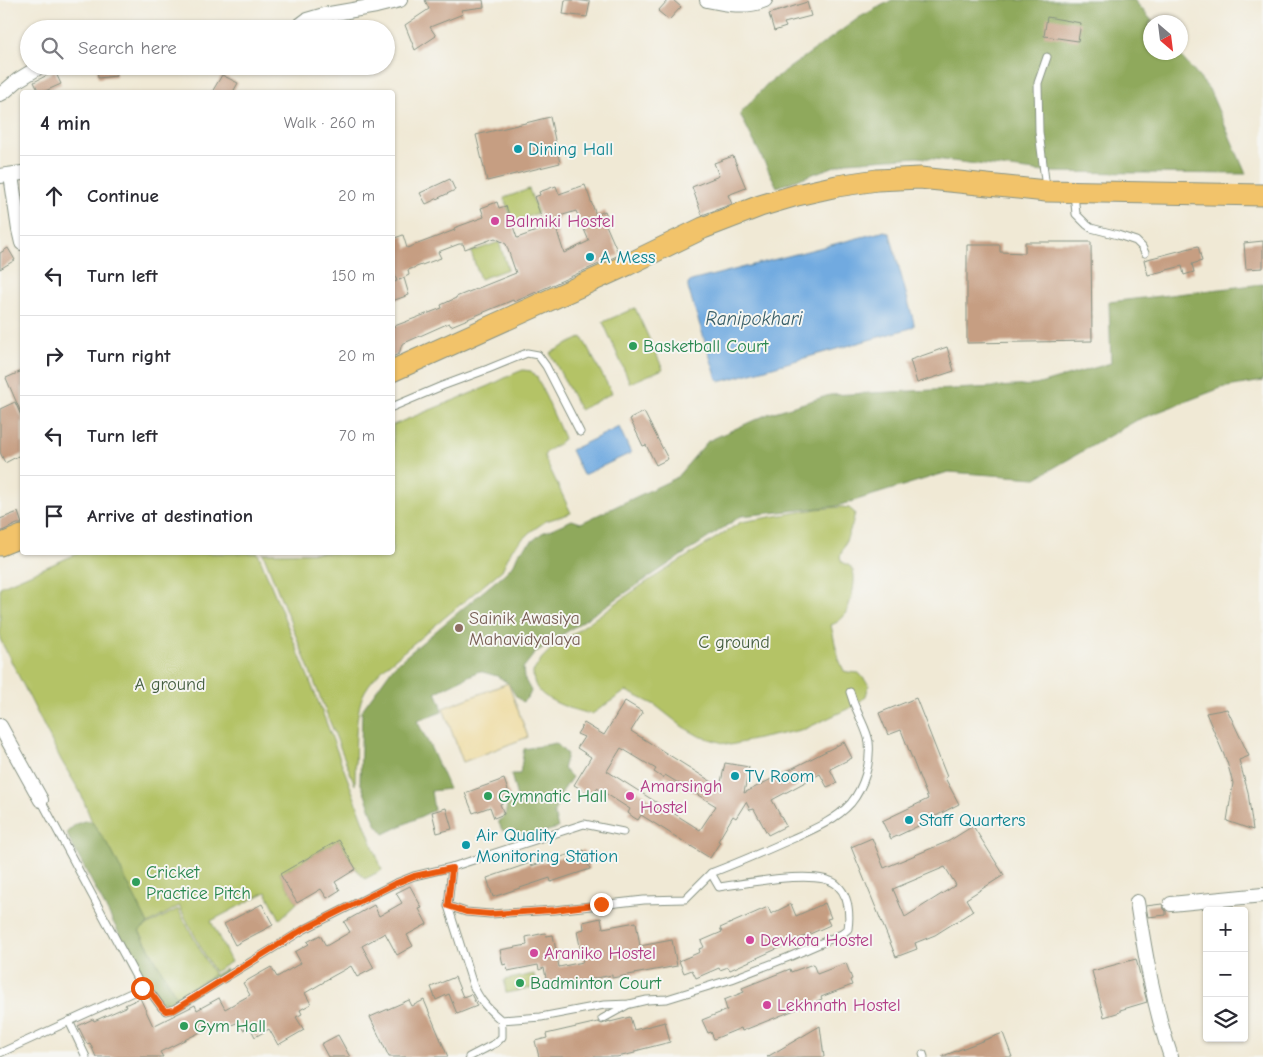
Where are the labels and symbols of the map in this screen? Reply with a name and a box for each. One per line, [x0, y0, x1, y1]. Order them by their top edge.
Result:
north arrow [1143, 15, 1188, 60]
place label: Dining Hall [528, 139, 613, 160]
marker: Dining Hall [512, 143, 524, 155]
place label: Balmiki Hostel [505, 211, 615, 232]
marker: Balmiki Hostel [489, 215, 501, 227]
place label: A Mess [600, 247, 656, 268]
marker: A Mess [584, 251, 596, 263]
water label: Ranipokhari [705, 308, 803, 330]
place label: Basketball Court [643, 336, 769, 357]
marker: Basketball Court [627, 340, 639, 352]
place label: Sainik Awasiya Mahavidyalaya [469, 608, 581, 650]
marker: Sainik Awasiya Mahavidyalaya [453, 622, 465, 634]
park label: C ground [698, 632, 770, 653]
park label: A ground [134, 674, 206, 695]
place label: TV Room [745, 766, 815, 787]
marker: TV Room [729, 770, 741, 782]
place label: Amarsingh Hostel [640, 776, 723, 818]
place label: Gymnatic Hall [498, 786, 607, 807]
marker: Gymnatic Hall [482, 790, 494, 802]
marker: Amarsingh Hostel [624, 790, 636, 802]
place label: Staff Quarters [919, 810, 1026, 831]
marker: Staff Quarters [903, 814, 915, 826]
place label: Air Quality Monitoring Station [476, 825, 618, 867]
marker: Air Quality Monitoring Station [460, 839, 472, 851]
place label: Cricket Practice Pitch [146, 862, 251, 904]
marker: Cricket Practice Pitch [130, 876, 142, 888]
route end [590, 893, 613, 916]
place label: Devkota Hostel [760, 930, 873, 951]
marker: Devkota Hostel [744, 934, 756, 946]
place label: Araniko Hostel [544, 943, 656, 964]
marker: Araniko Hostel [528, 947, 540, 959]
place label: Badminton Court [530, 973, 662, 994]
route start [131, 977, 154, 1000]
marker: Badminton Court [514, 977, 526, 989]
place label: Lekhnath Hostel [777, 995, 901, 1016]
marker: Lekhnath Hostel [761, 999, 773, 1011]
place label: Gym Hall [194, 1016, 266, 1037]
marker: Gym Hall [178, 1020, 190, 1032]

